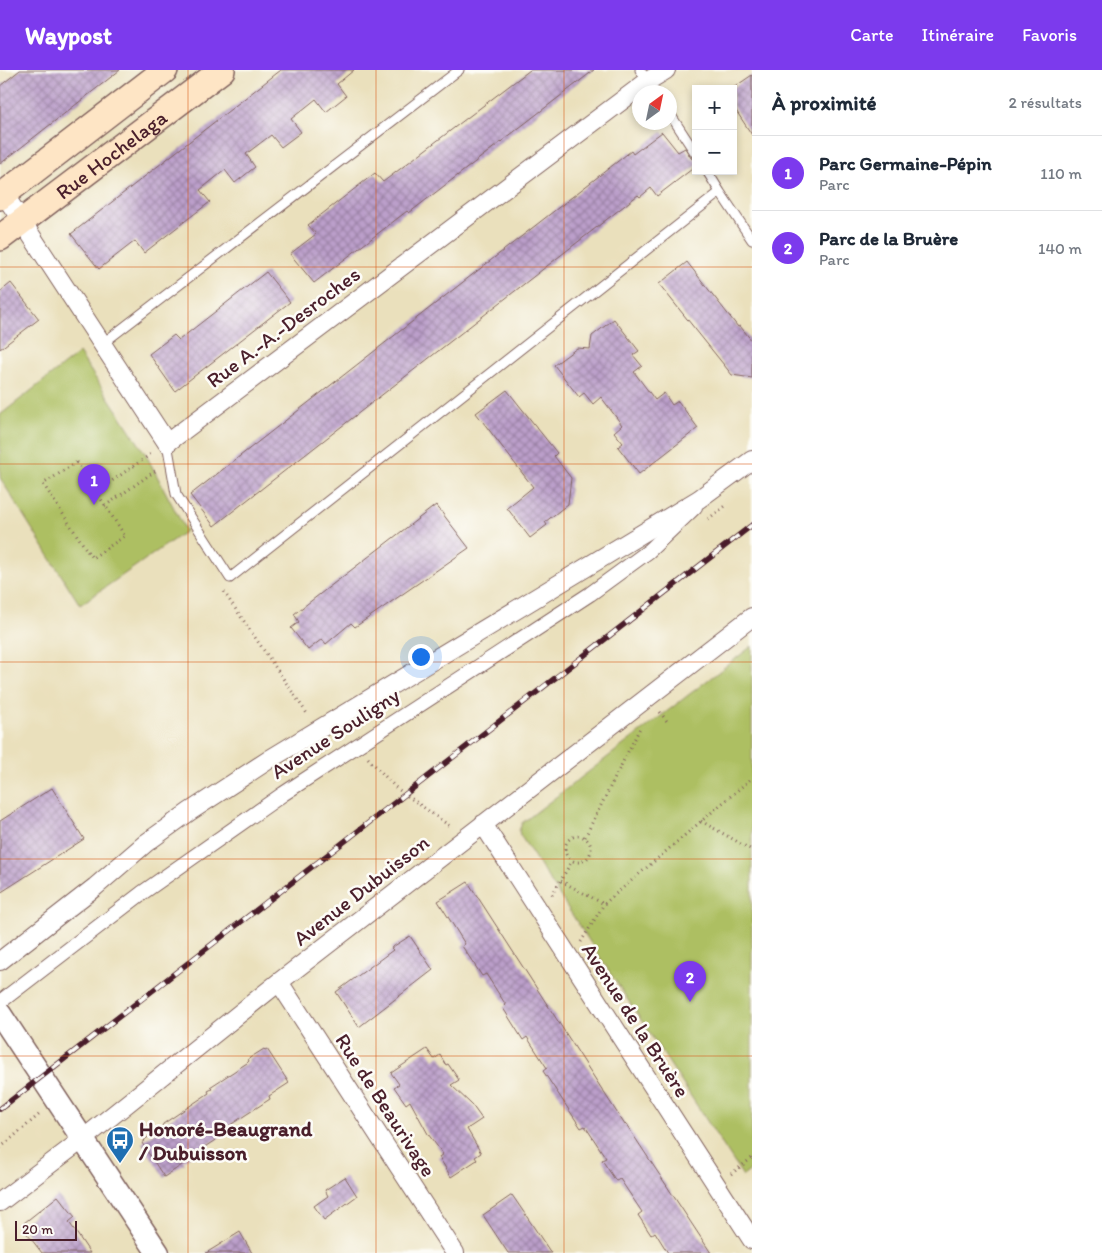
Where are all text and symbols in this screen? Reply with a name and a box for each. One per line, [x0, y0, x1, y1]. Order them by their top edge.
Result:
text: Waypost [25, 21, 112, 50]
text: Carte [850, 24, 894, 46]
text: Itinéraire [922, 24, 994, 46]
text: Favoris [1022, 24, 1077, 46]
north arrow [632, 85, 677, 130]
map controls [692, 85, 737, 175]
button: + [692, 85, 737, 130]
text: À proximité [772, 90, 877, 115]
text: 2 résultats [1008, 93, 1082, 112]
street label: Rue Hochelaga [50, 104, 171, 204]
button: − [692, 130, 737, 175]
text: Parc Germaine-Pépin [819, 152, 992, 175]
text: 1 [784, 164, 792, 183]
text: 110 m [1040, 164, 1082, 183]
text: Parc [819, 175, 850, 194]
text: Parc de la Bruère [819, 227, 958, 250]
text: 2 [784, 239, 792, 258]
text: 140 m [1038, 239, 1082, 258]
text: Parc [819, 250, 850, 269]
street label: Rue A.-A.-Desroches [201, 261, 365, 393]
pin: 1 [78, 464, 110, 505]
your location [408, 644, 434, 670]
street label: Avenue Souligny [266, 682, 404, 784]
street label: Avenue Dubuisson [288, 829, 434, 951]
street label: Avenue de la Bruère [577, 938, 695, 1102]
pin: 2 [674, 961, 706, 1002]
street label: Rue de Beaurivage [330, 1029, 442, 1181]
place label: Honoré-Beaugrand / Dubuisson [138, 1116, 313, 1165]
bus stop icon: Honoré-Beaugrand / Dubuisson [105, 1125, 135, 1164]
scale bar [15, 1218, 78, 1241]
text: 20 m [22, 1221, 53, 1238]

